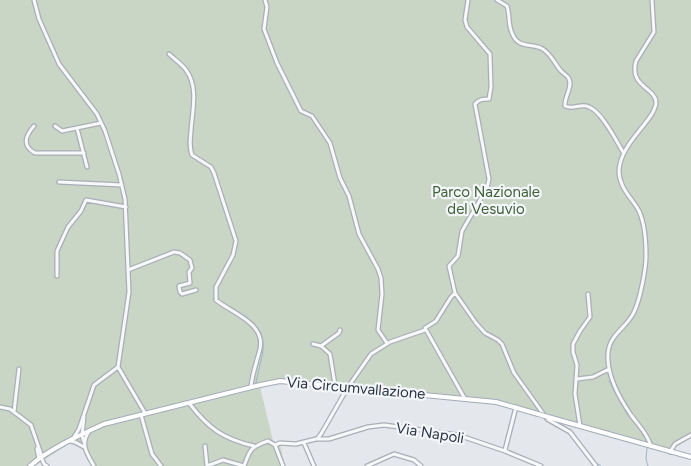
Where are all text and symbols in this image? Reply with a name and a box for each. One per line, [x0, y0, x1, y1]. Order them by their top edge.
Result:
park label: Parco Nazionale del Vesuvio [432, 183, 540, 218]
street label: Via Circumvallazione [286, 373, 426, 403]
street label: Via Napoli [395, 419, 465, 447]

